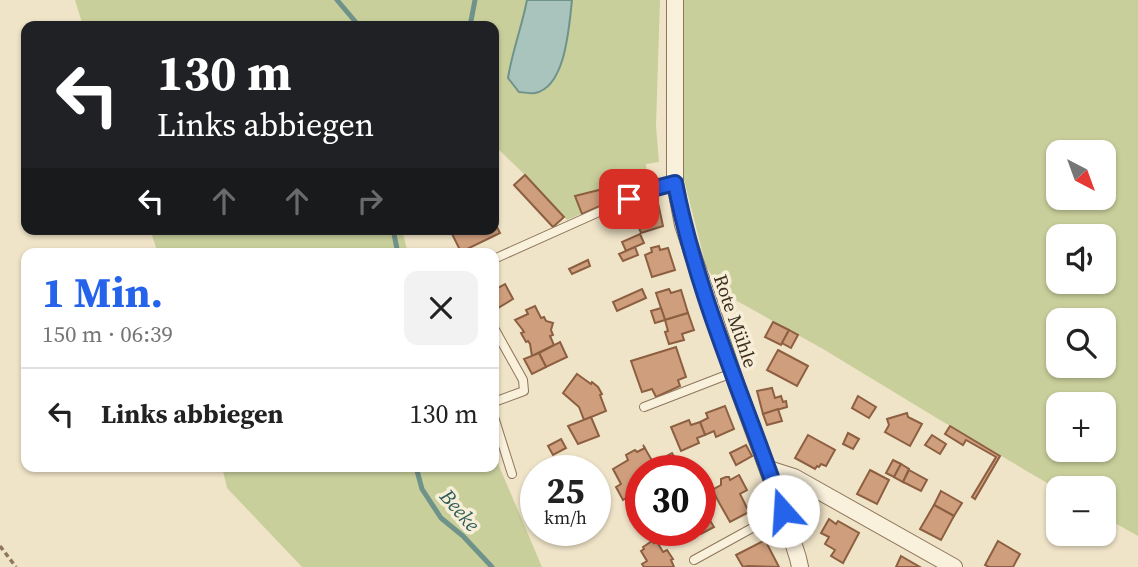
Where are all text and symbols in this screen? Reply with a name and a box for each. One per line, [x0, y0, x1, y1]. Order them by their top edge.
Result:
text: 130 m [157, 39, 292, 106]
icon: left [42, 49, 133, 140]
text: Links abbiegen [157, 103, 374, 147]
north arrow [1046, 140, 1116, 210]
map controls [1046, 140, 1116, 546]
pin [599, 169, 659, 229]
icon: arrive [610, 180, 648, 218]
icon: left [132, 182, 170, 220]
icon: ahead [205, 182, 243, 220]
icon: ahead [278, 182, 316, 220]
icon: right [351, 182, 389, 220]
button: sound [1046, 224, 1116, 294]
text: 1 Min. [42, 263, 163, 321]
button: close [404, 271, 478, 345]
street label: Rote Mühle [708, 271, 764, 371]
button: search [1046, 308, 1116, 378]
text: 150 m · 06:39 [42, 318, 173, 350]
button: + [1046, 392, 1116, 462]
icon: left [42, 395, 80, 433]
text: Links abbiegen [101, 396, 284, 432]
text: 130 m [410, 396, 478, 432]
speed limit sign: 30 [625, 455, 716, 546]
text: 25 [547, 467, 584, 515]
position arrow [746, 474, 820, 548]
button: − [1046, 476, 1116, 546]
water label: Beeke [433, 482, 487, 538]
text: km/h [544, 505, 587, 530]

